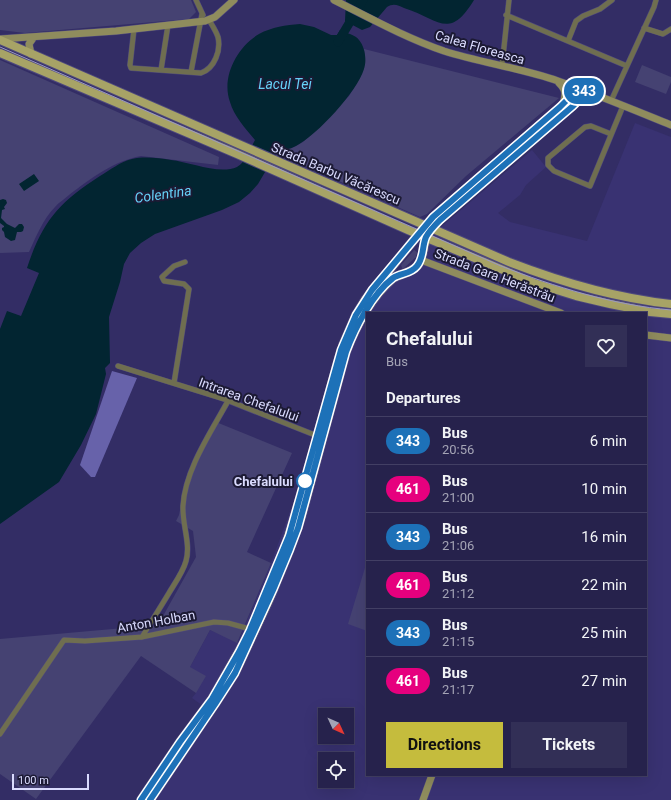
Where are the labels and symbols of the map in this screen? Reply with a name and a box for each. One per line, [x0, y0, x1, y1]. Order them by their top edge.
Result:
street label: Calea Floreasca [433, 28, 526, 67]
water label: Lacul Tei [258, 76, 313, 92]
line badge: 343 [561, 78, 607, 104]
street label: Strada Barbu Văcărescu [269, 139, 403, 207]
water label: Colentina [134, 182, 192, 206]
street label: Strada Gara Herăstrău [432, 246, 557, 305]
street label: Intrarea Chefalului [197, 374, 301, 425]
marker: Chefalului [296, 472, 314, 490]
place label: Chefalului [234, 474, 293, 489]
street label: Anton Holban [116, 607, 196, 636]
north arrow [318, 708, 354, 744]
scale bar [12, 772, 89, 791]

